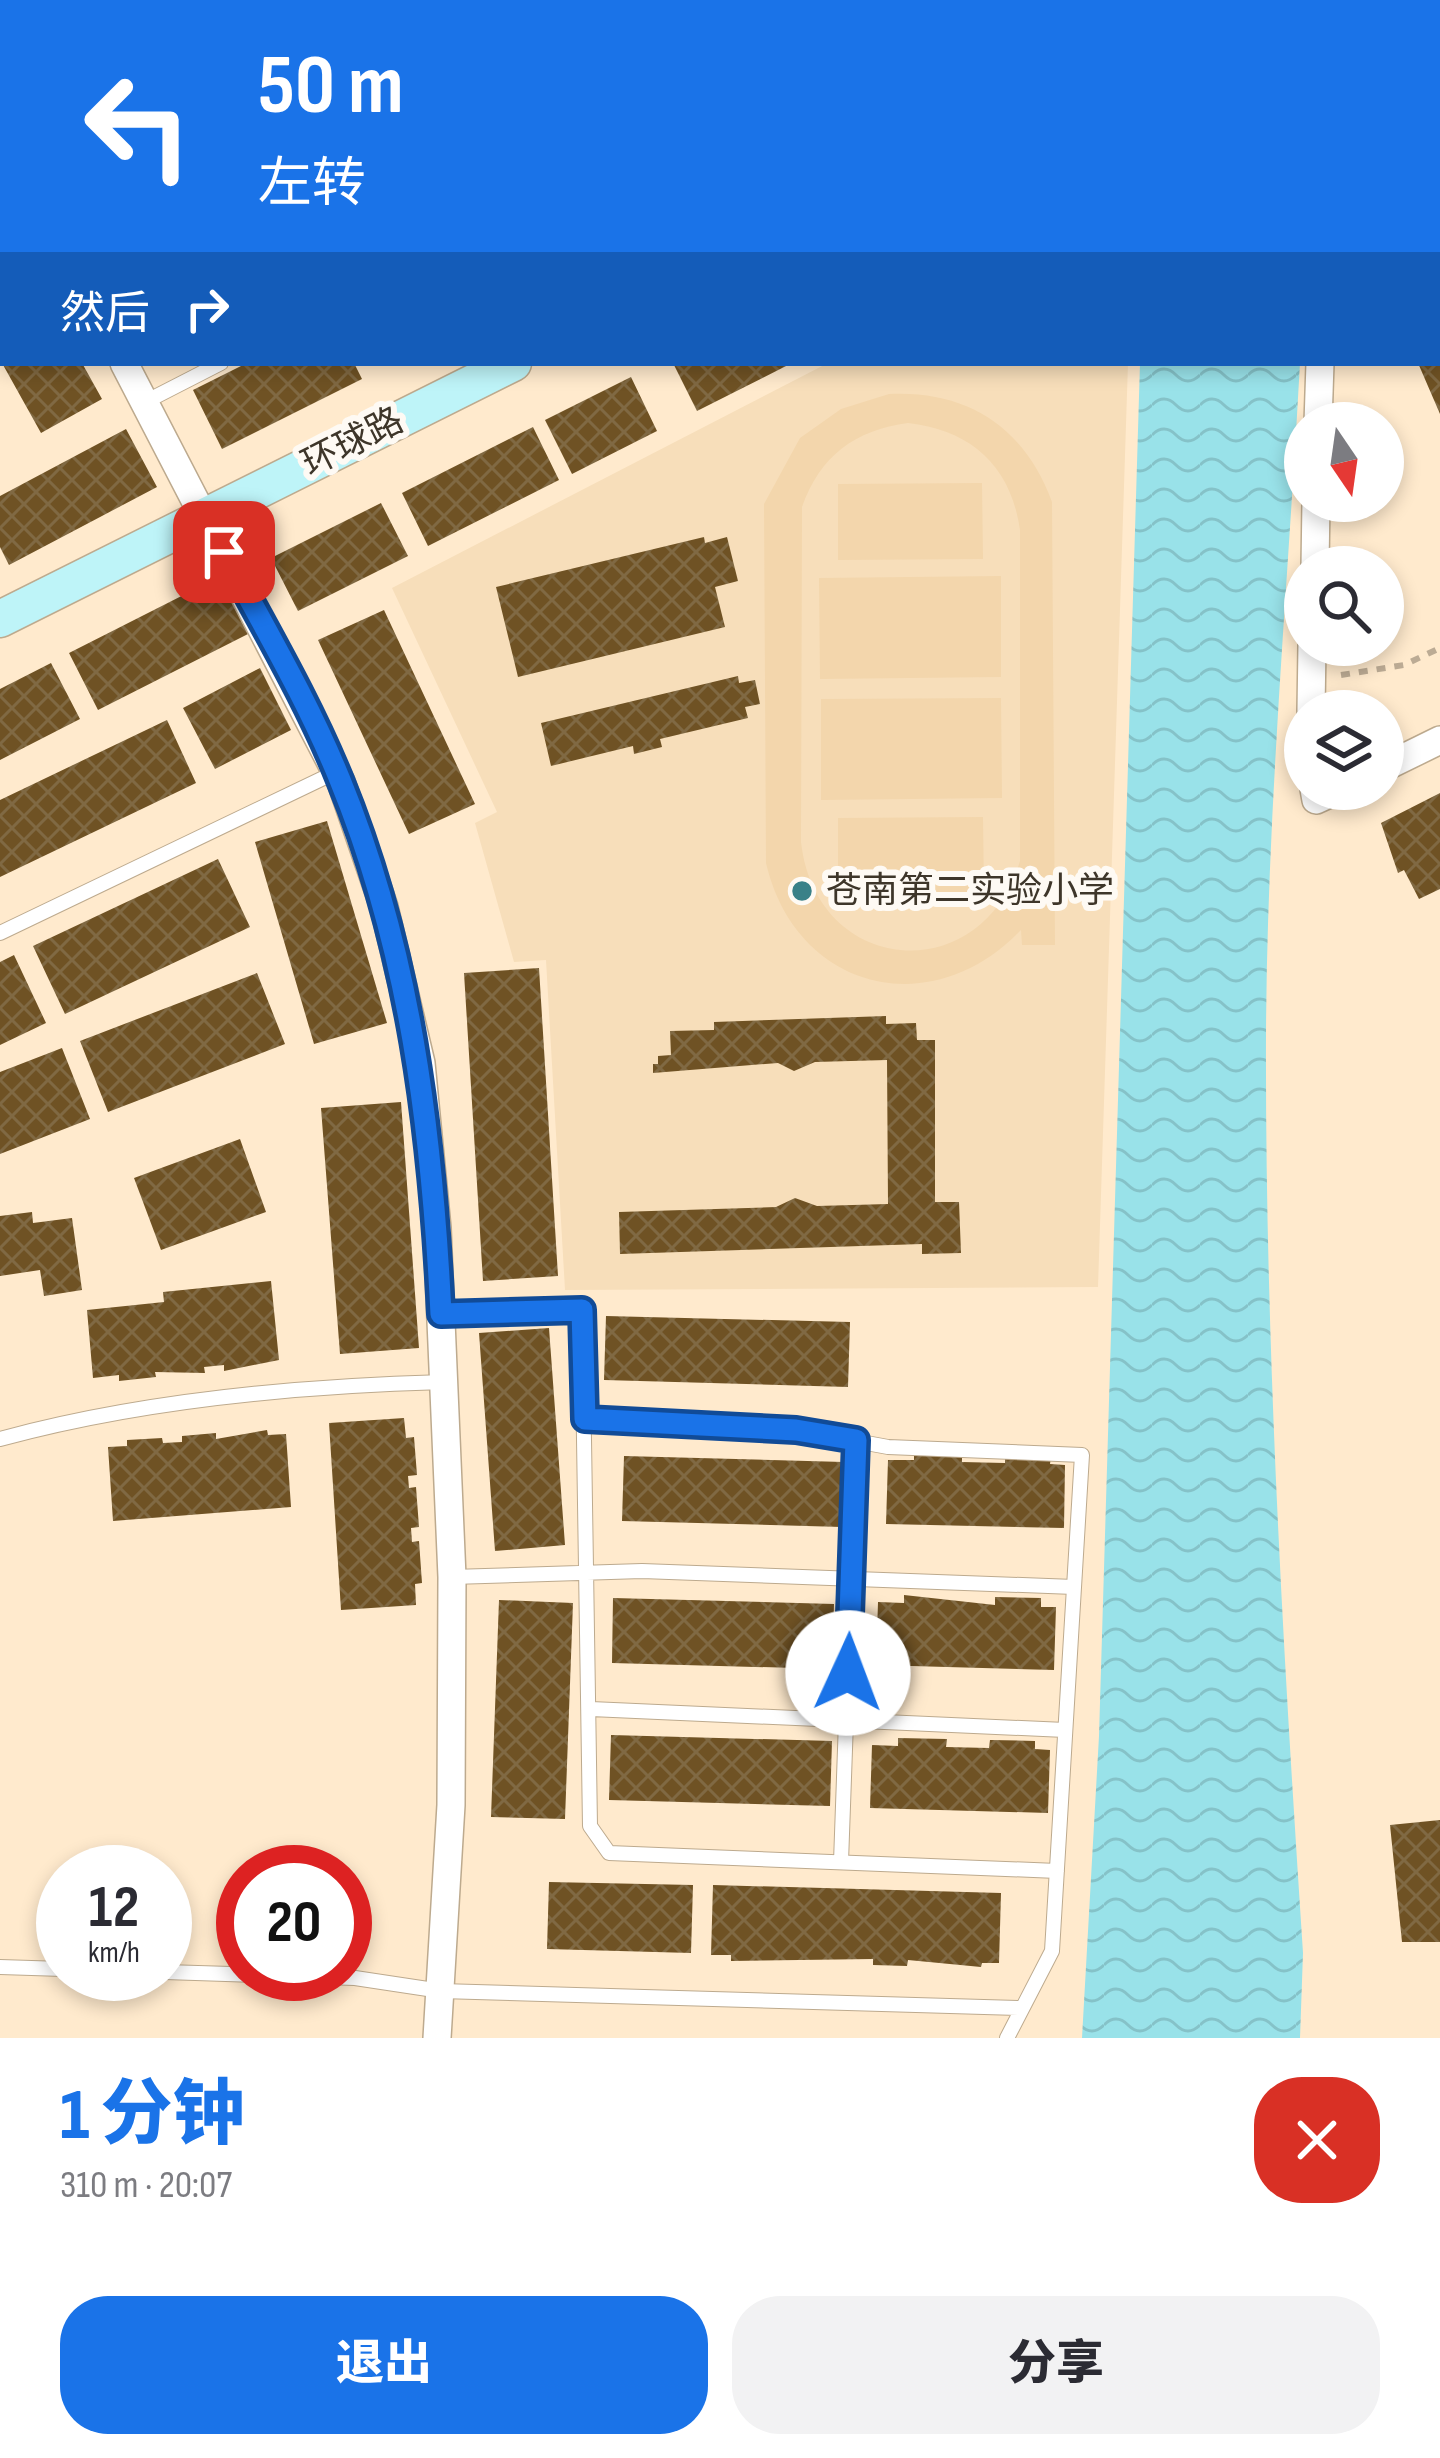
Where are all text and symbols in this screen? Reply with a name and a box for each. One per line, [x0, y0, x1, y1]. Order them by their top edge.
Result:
text: 50 m [258, 36, 404, 137]
icon: left [60, 48, 216, 204]
text: 左转 [258, 152, 366, 217]
icon: right [174, 276, 240, 342]
text: 然后 [60, 287, 150, 342]
street label: 环球路 [295, 399, 411, 487]
north arrow [1284, 402, 1404, 522]
map controls [1284, 402, 1404, 810]
pin [173, 501, 275, 603]
icon: arrive [191, 519, 257, 585]
button: search [1284, 546, 1404, 666]
button: layers [1284, 690, 1404, 810]
place label: 苍南第二实验小学 [826, 870, 1114, 913]
marker: 苍南第二实验小学 [789, 878, 815, 904]
position arrow [785, 1610, 911, 1736]
speed limit sign: 20 [216, 1845, 372, 2001]
text: 12 [89, 1872, 139, 1944]
text: km/h [88, 1935, 140, 1971]
text: 1 分钟 [60, 2073, 245, 2160]
button: close [1254, 2077, 1380, 2203]
text: 310 m · 20:07 [60, 2162, 232, 2209]
button: 退出 [60, 2296, 708, 2434]
button: 分享 [732, 2296, 1380, 2434]

